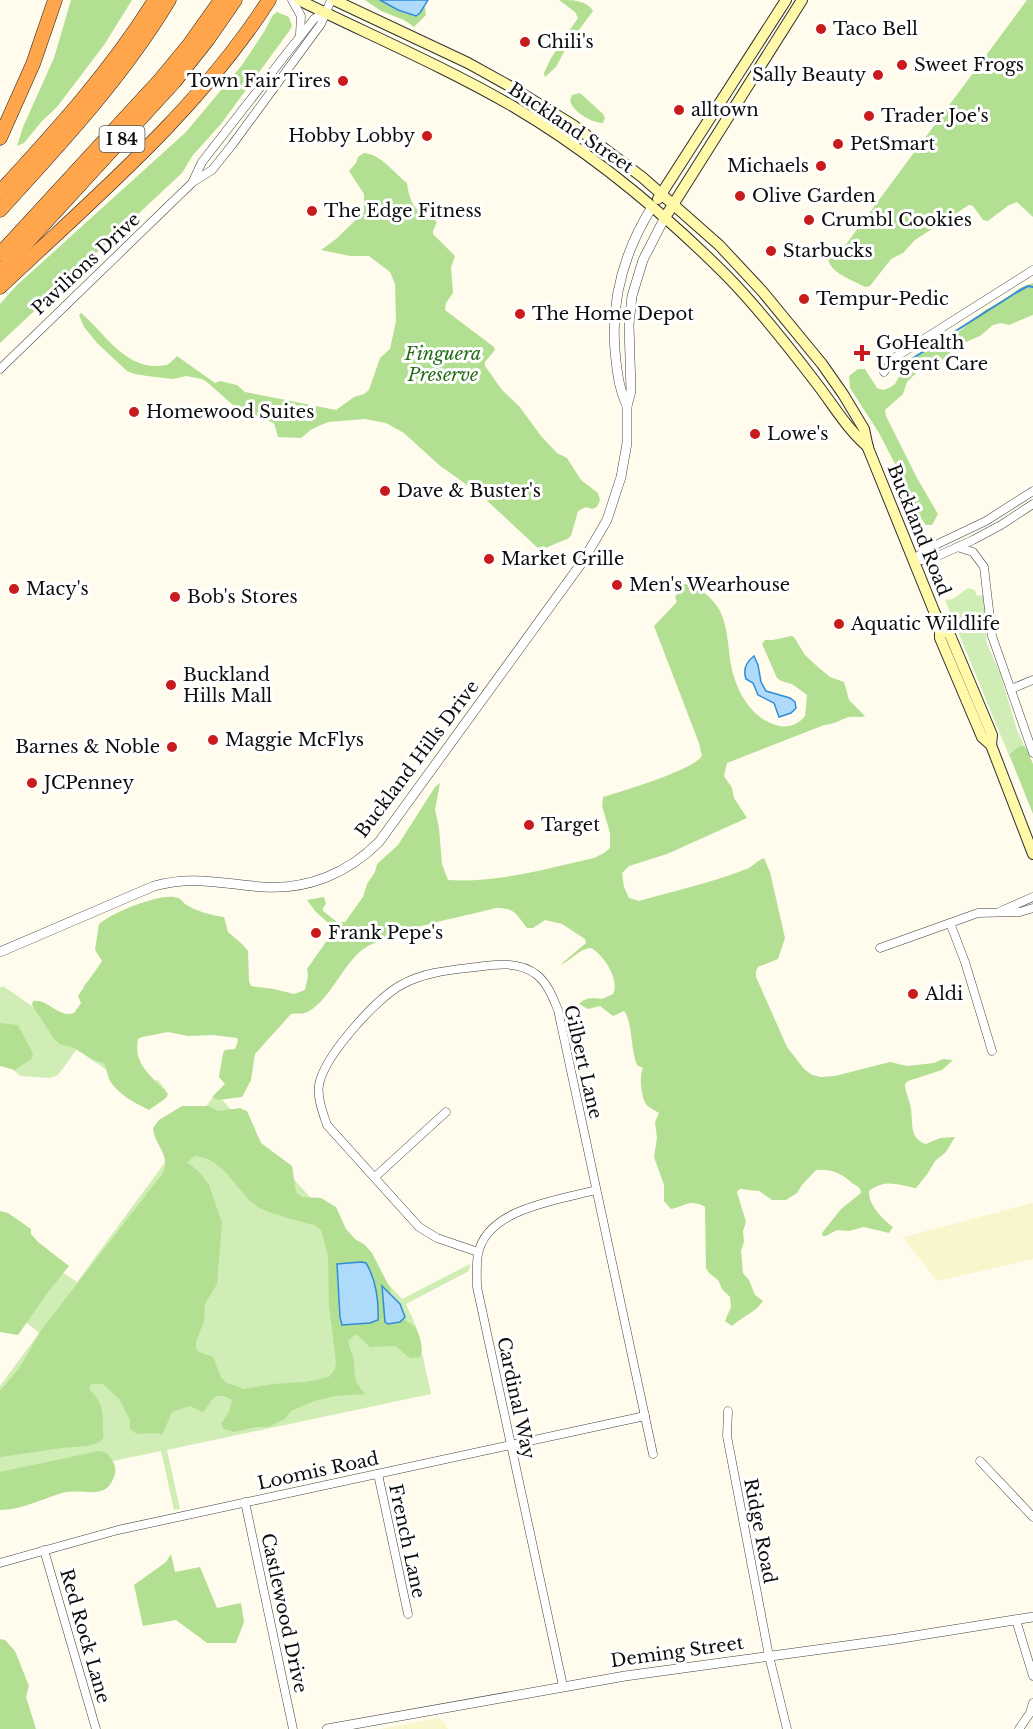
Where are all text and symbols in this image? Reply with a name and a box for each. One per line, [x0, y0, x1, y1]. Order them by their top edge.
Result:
place label: Taco Bell [833, 18, 918, 40]
marker: Taco Bell [814, 22, 828, 36]
place label: Chili's [537, 31, 594, 53]
marker: Chili's [518, 35, 532, 49]
place label: Sweet Frogs [914, 54, 1024, 76]
marker: Sweet Frogs [895, 58, 909, 72]
place label: Sally Beauty [752, 64, 866, 86]
marker: Sally Beauty [871, 68, 885, 82]
place label: Town Fair Tires [187, 70, 331, 92]
marker: Town Fair Tires [336, 74, 350, 88]
street label: Buckland Street [504, 78, 638, 178]
place label: alltown [691, 99, 759, 121]
marker: alltown [672, 103, 686, 117]
place label: Trader Joe's [881, 105, 989, 127]
marker: Trader Joe's [862, 109, 876, 123]
place label: Hobby Lobby [288, 125, 415, 147]
road number: I 84 [100, 126, 144, 152]
marker: Hobby Lobby [420, 129, 434, 143]
place label: PetSmart [850, 133, 935, 155]
marker: PetSmart [831, 137, 845, 151]
place label: Michaels [727, 155, 809, 177]
marker: Michaels [814, 159, 828, 173]
place label: Olive Garden [752, 185, 876, 207]
marker: Olive Garden [733, 189, 747, 203]
place label: The Edge Fitness [324, 200, 482, 222]
marker: The Edge Fitness [305, 204, 319, 218]
street label: Pavilions Drive [27, 208, 145, 320]
place label: Crumbl Cookies [821, 209, 972, 231]
marker: Crumbl Cookies [802, 213, 816, 227]
place label: Starbucks [783, 240, 873, 262]
marker: Starbucks [764, 244, 778, 258]
place label: Tempur-Pedic [816, 288, 949, 310]
marker: Tempur-Pedic [797, 292, 811, 306]
place label: The Home Depot [532, 303, 694, 325]
marker: The Home Depot [513, 307, 527, 321]
place label: GoHealth Urgent Care [876, 332, 988, 375]
park label: Finguera Preserve [404, 343, 481, 386]
marker: GoHealth Urgent Care [853, 344, 871, 362]
place label: Homewood Suites [146, 401, 314, 423]
marker: Homewood Suites [127, 405, 141, 419]
place label: Lowe's [767, 423, 828, 445]
marker: Lowe's [748, 427, 762, 441]
street label: Buckland Road [883, 461, 955, 599]
place label: Dave & Buster's [397, 480, 541, 502]
marker: Dave & Buster's [378, 484, 392, 498]
place label: Market Grille [501, 548, 624, 570]
marker: Market Grille [482, 552, 496, 566]
place label: Men's Wearhouse [629, 574, 790, 596]
place label: Macy's [26, 578, 89, 600]
marker: Men's Wearhouse [610, 578, 624, 592]
marker: Macy's [7, 582, 21, 596]
place label: Bob's Stores [187, 586, 298, 608]
marker: Bob's Stores [168, 590, 182, 604]
place label: Aquatic Wildlife [850, 613, 1000, 635]
marker: Aquatic Wildlife [832, 617, 846, 631]
place label: Buckland Hills Mall [183, 664, 272, 707]
street label: Buckland Hills Drive [351, 676, 483, 842]
marker: Buckland Hills Mall [164, 678, 178, 692]
place label: Maggie McFlys [225, 729, 364, 751]
marker: Maggie McFlys [206, 733, 220, 747]
place label: Barnes & Noble [15, 736, 160, 758]
marker: Barnes & Noble [165, 740, 179, 754]
place label: JCPenney [42, 772, 134, 794]
marker: JCPenney [25, 776, 39, 790]
place label: Target [541, 814, 600, 836]
marker: Target [522, 818, 536, 832]
place label: Frank Pepe's [328, 922, 443, 944]
marker: Frank Pepe's [309, 926, 323, 940]
place label: Aldi [924, 983, 963, 1005]
marker: Aldi [906, 987, 920, 1001]
street label: Gilbert Lane [559, 1003, 607, 1121]
street label: Cardinal Way [492, 1335, 540, 1462]
street label: Loomis Road [255, 1447, 381, 1495]
street label: Ridge Road [739, 1477, 781, 1585]
street label: French Lane [384, 1482, 430, 1600]
street label: Castlewood Drive [256, 1531, 312, 1695]
street label: Red Rock Lane [55, 1566, 115, 1706]
street label: Deming Street [609, 1632, 745, 1672]

